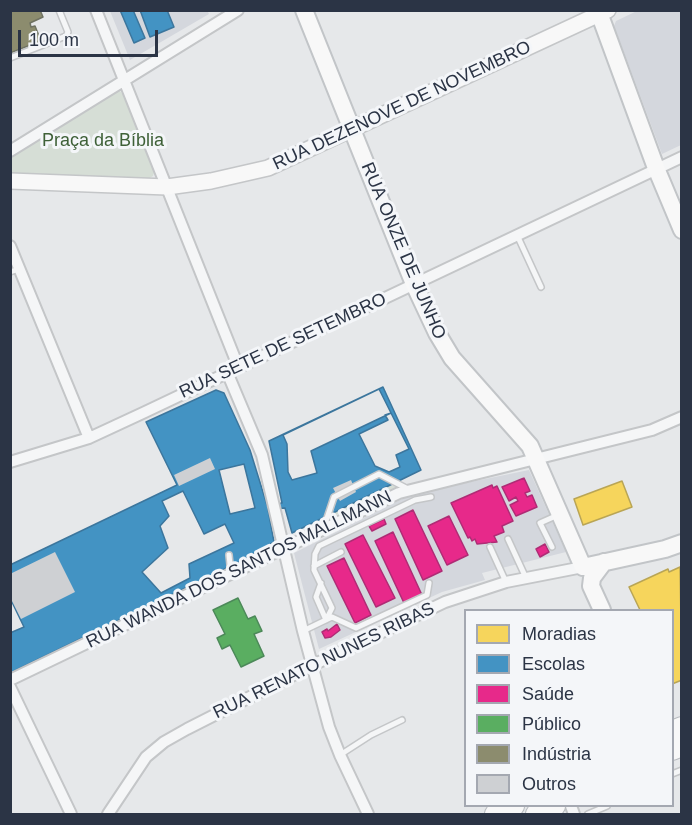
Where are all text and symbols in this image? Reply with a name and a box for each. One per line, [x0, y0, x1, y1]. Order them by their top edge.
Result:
scale bar [21, 18, 160, 56]
text: 100 m [29, 30, 79, 50]
street label: RUA DEZENOVE DE NOVEMBRO [270, 37, 534, 175]
park label: Praça da Bíblia [42, 130, 164, 152]
street label: RUA ONZE DE JUNHO [356, 159, 450, 343]
street label: RUA SETE DE SETEMBRO [176, 288, 390, 404]
street label: RUA WANDA DOS SANTOS MALLMANN [83, 486, 395, 654]
street label: RUA RENATO NUNES RIBAS [210, 598, 438, 724]
legend [464, 609, 674, 807]
text: Moradias [522, 624, 596, 644]
text: Escolas [522, 654, 585, 674]
text: Saúde [522, 684, 574, 704]
text: Público [522, 714, 581, 734]
text: Indústria [522, 744, 591, 764]
text: Outros [522, 774, 576, 794]

